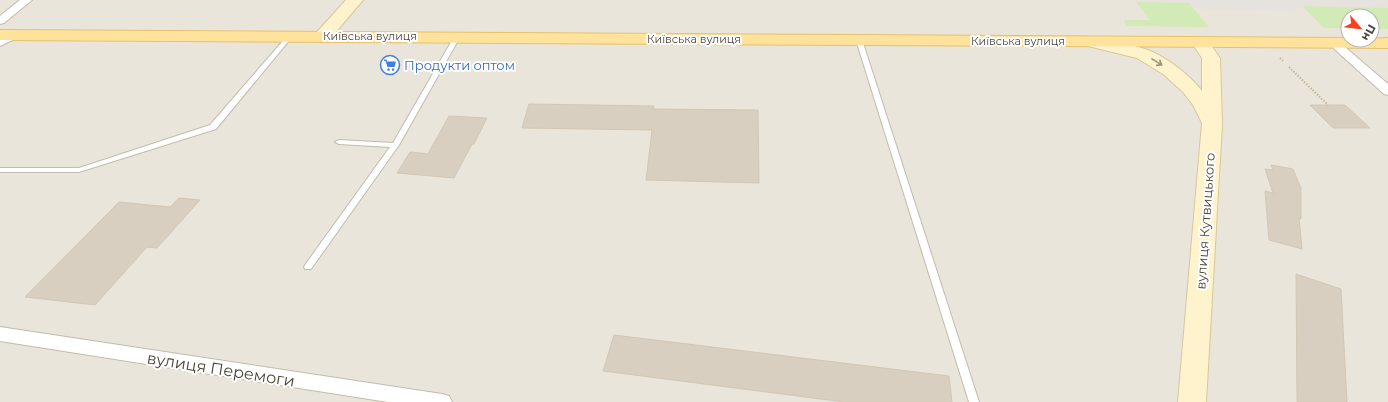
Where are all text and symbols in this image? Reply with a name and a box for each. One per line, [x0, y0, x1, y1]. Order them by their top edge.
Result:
north arrow [1340, 8, 1380, 48]
text: Пн [1359, 22, 1379, 43]
street label: Київська вулиця [323, 29, 417, 43]
street label: Київська вулиця [647, 32, 741, 46]
street label: Київська вулиця [971, 34, 1065, 48]
supermarket icon: Продукти оптом [379, 54, 401, 76]
place label: Продукти оптом [404, 57, 515, 73]
one-way arrow [1151, 59, 1163, 67]
street label: вулиця Кутвицького [1192, 152, 1218, 290]
street label: вулиця Перемоги [146, 348, 296, 391]

